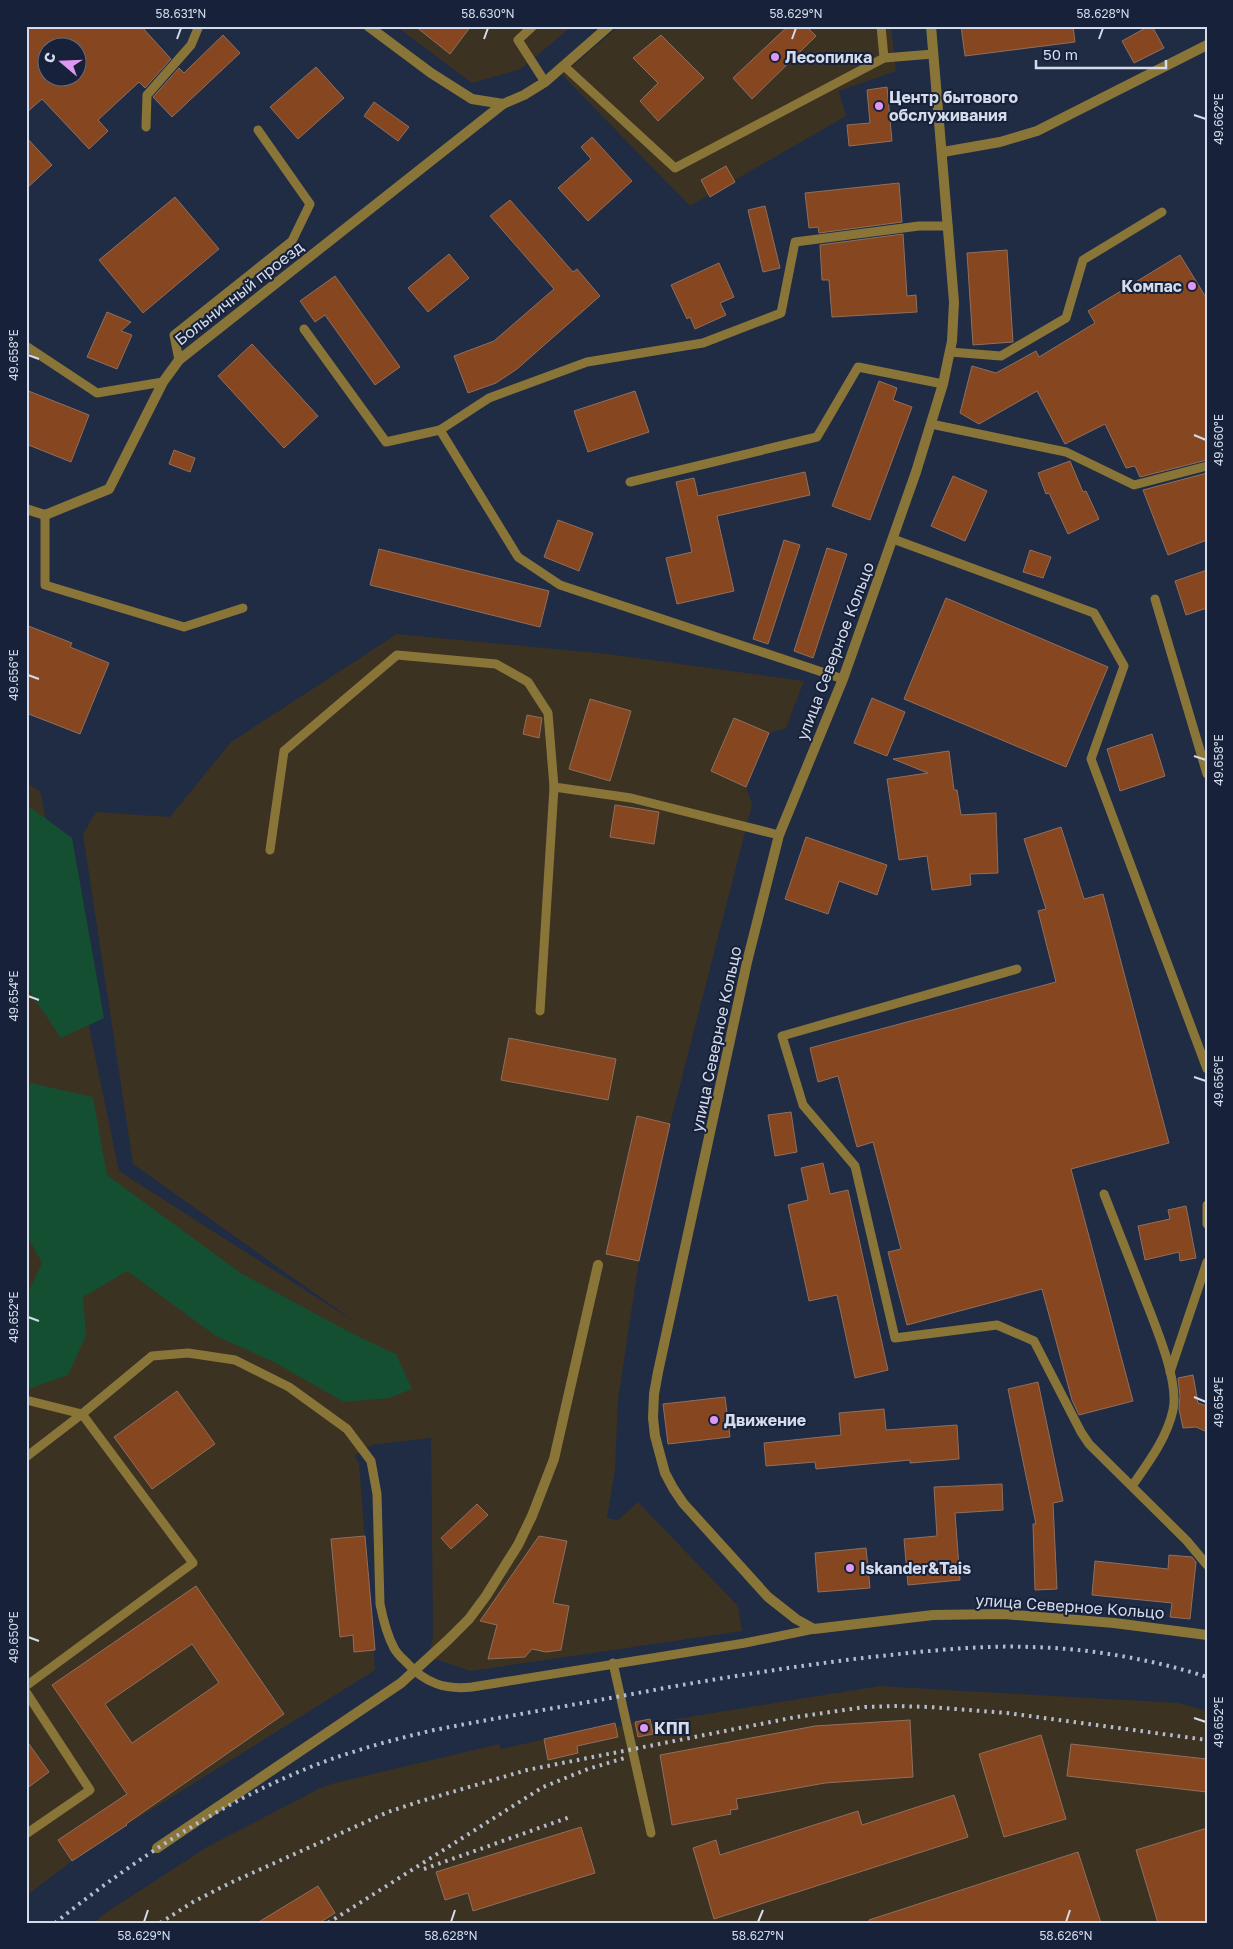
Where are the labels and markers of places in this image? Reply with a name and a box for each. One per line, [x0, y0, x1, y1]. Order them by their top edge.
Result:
place label: Лесопилка [785, 47, 872, 67]
marker: Лесопилка [769, 51, 781, 63]
place label: Центр бытового обслуживания [889, 87, 1018, 125]
marker: Центр бытового обслуживания [873, 100, 885, 112]
place label: Компас [1121, 276, 1182, 296]
marker: Компас [1186, 280, 1198, 292]
place label: Движение [724, 1410, 806, 1430]
marker: Движение [708, 1414, 720, 1426]
place label: Iskander&Tais [860, 1558, 971, 1578]
marker: Iskander&Tais [844, 1562, 856, 1574]
place label: КПП [654, 1718, 690, 1738]
marker: КПП [638, 1722, 650, 1734]

